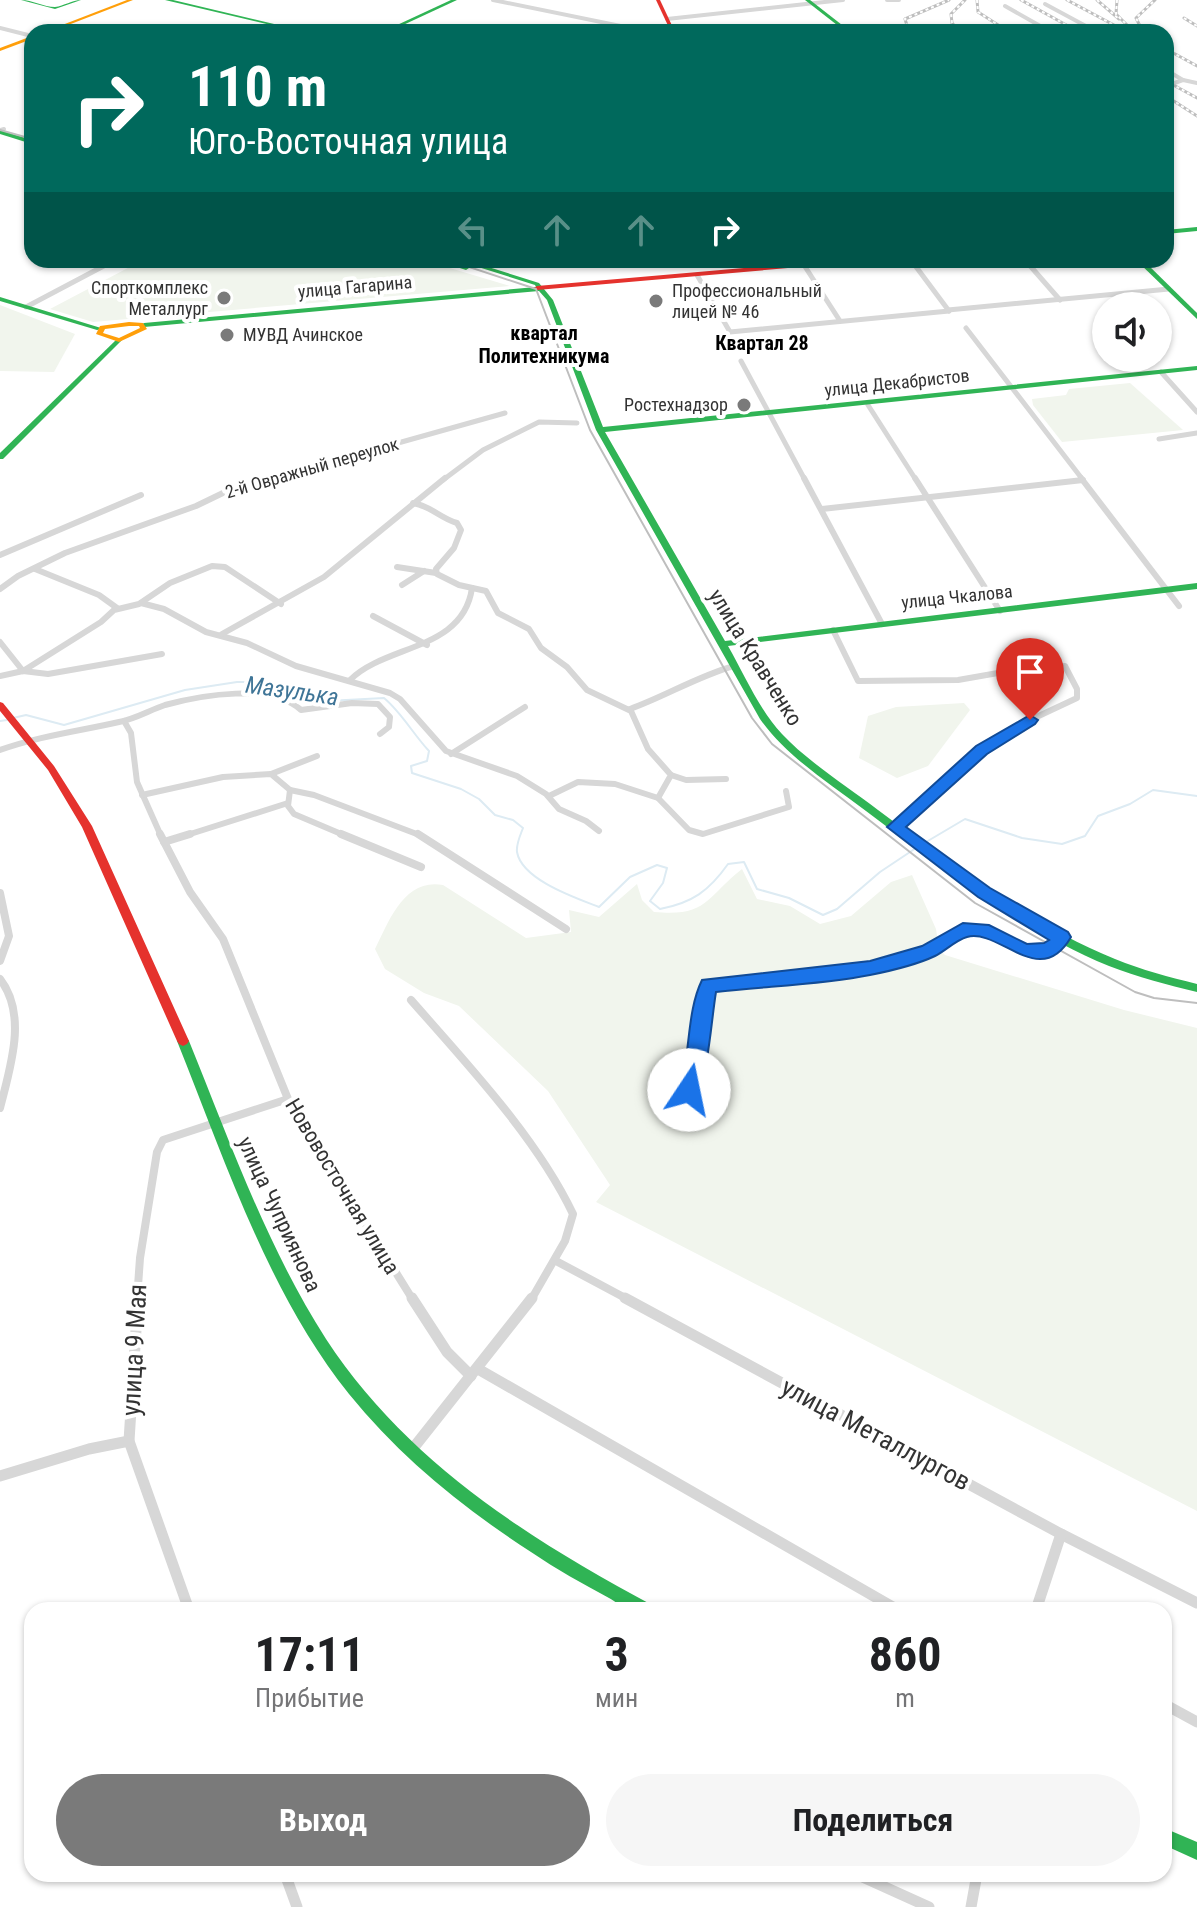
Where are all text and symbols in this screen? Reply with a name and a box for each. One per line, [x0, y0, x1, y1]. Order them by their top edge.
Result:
text: 110 m [188, 54, 327, 120]
icon: right [56, 56, 160, 160]
text: Юго-Восточная улица [188, 121, 508, 163]
icon: left [451, 208, 495, 252]
icon: ahead [535, 208, 579, 252]
icon: ahead [619, 208, 663, 252]
icon: right [703, 208, 747, 252]
street label: улица Гагарина [297, 271, 413, 302]
place label: Спорткомплекс Металлург [91, 277, 208, 319]
place label: Профессиональный лицей № 46 [672, 280, 822, 322]
marker: Спорткомплекс Металлург [215, 289, 233, 307]
marker: Профессиональный лицей № 46 [647, 292, 665, 310]
map controls [1092, 292, 1172, 372]
button: sound [1092, 292, 1172, 372]
district label: квартал Политехникума [479, 321, 609, 368]
place label: МУВД Ачинское [243, 324, 363, 345]
marker: МУВД Ачинское [218, 326, 236, 344]
district label: Квартал 28 [715, 331, 809, 355]
street label: улица Декабристов [823, 364, 970, 401]
place label: Ростехнадзор [624, 394, 728, 415]
marker: Ростехнадзор [735, 396, 753, 414]
street label: 2-й Овражный переулок [223, 433, 401, 502]
street label: улица Чкалова [900, 580, 1014, 613]
street label: улица Кравченко [704, 584, 808, 730]
pin [996, 638, 1064, 720]
icon: arrive [1008, 650, 1052, 694]
water label: Мазулька [244, 671, 340, 711]
position arrow [647, 1048, 731, 1132]
street label: Нововосточная улица [280, 1094, 405, 1279]
street label: улица Чуприянова [233, 1133, 326, 1296]
street label: улица 9 Мая [116, 1283, 152, 1417]
street label: улица Металлургов [776, 1372, 976, 1496]
text: 17:11 [254, 1626, 365, 1683]
text: 3 [605, 1626, 629, 1683]
text: 860 [869, 1626, 942, 1683]
text: Прибытие [255, 1683, 364, 1713]
text: мин [595, 1683, 638, 1713]
text: m [895, 1683, 915, 1713]
button: Выход [56, 1774, 590, 1866]
button: Поделиться [606, 1774, 1140, 1866]

